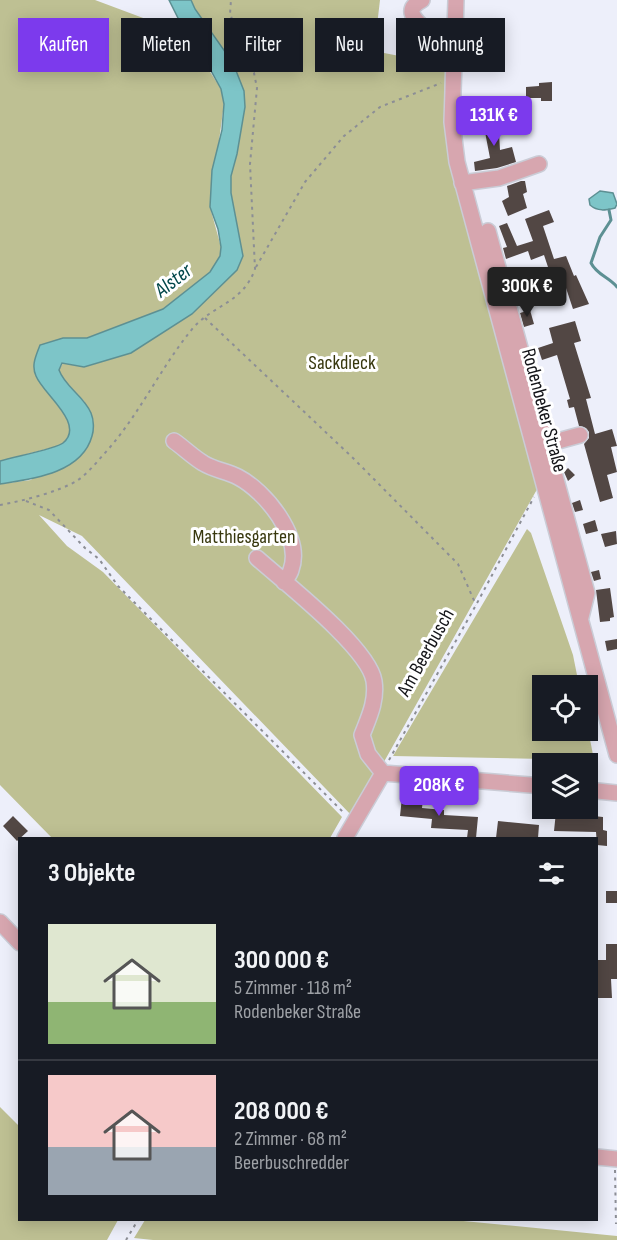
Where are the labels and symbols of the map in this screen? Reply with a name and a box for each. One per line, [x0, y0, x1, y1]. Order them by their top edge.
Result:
pin: 131K € [445, 96, 543, 147]
water label: Alster [149, 257, 198, 303]
pin: 300K € [478, 267, 576, 318]
street label: Rodenbeker Straße [516, 346, 572, 475]
park label: Sackdieck [308, 351, 376, 375]
park label: Matthiesgarten [192, 525, 296, 549]
street label: Am Beerbusch [392, 605, 460, 701]
pin: 208K € [390, 766, 488, 817]

